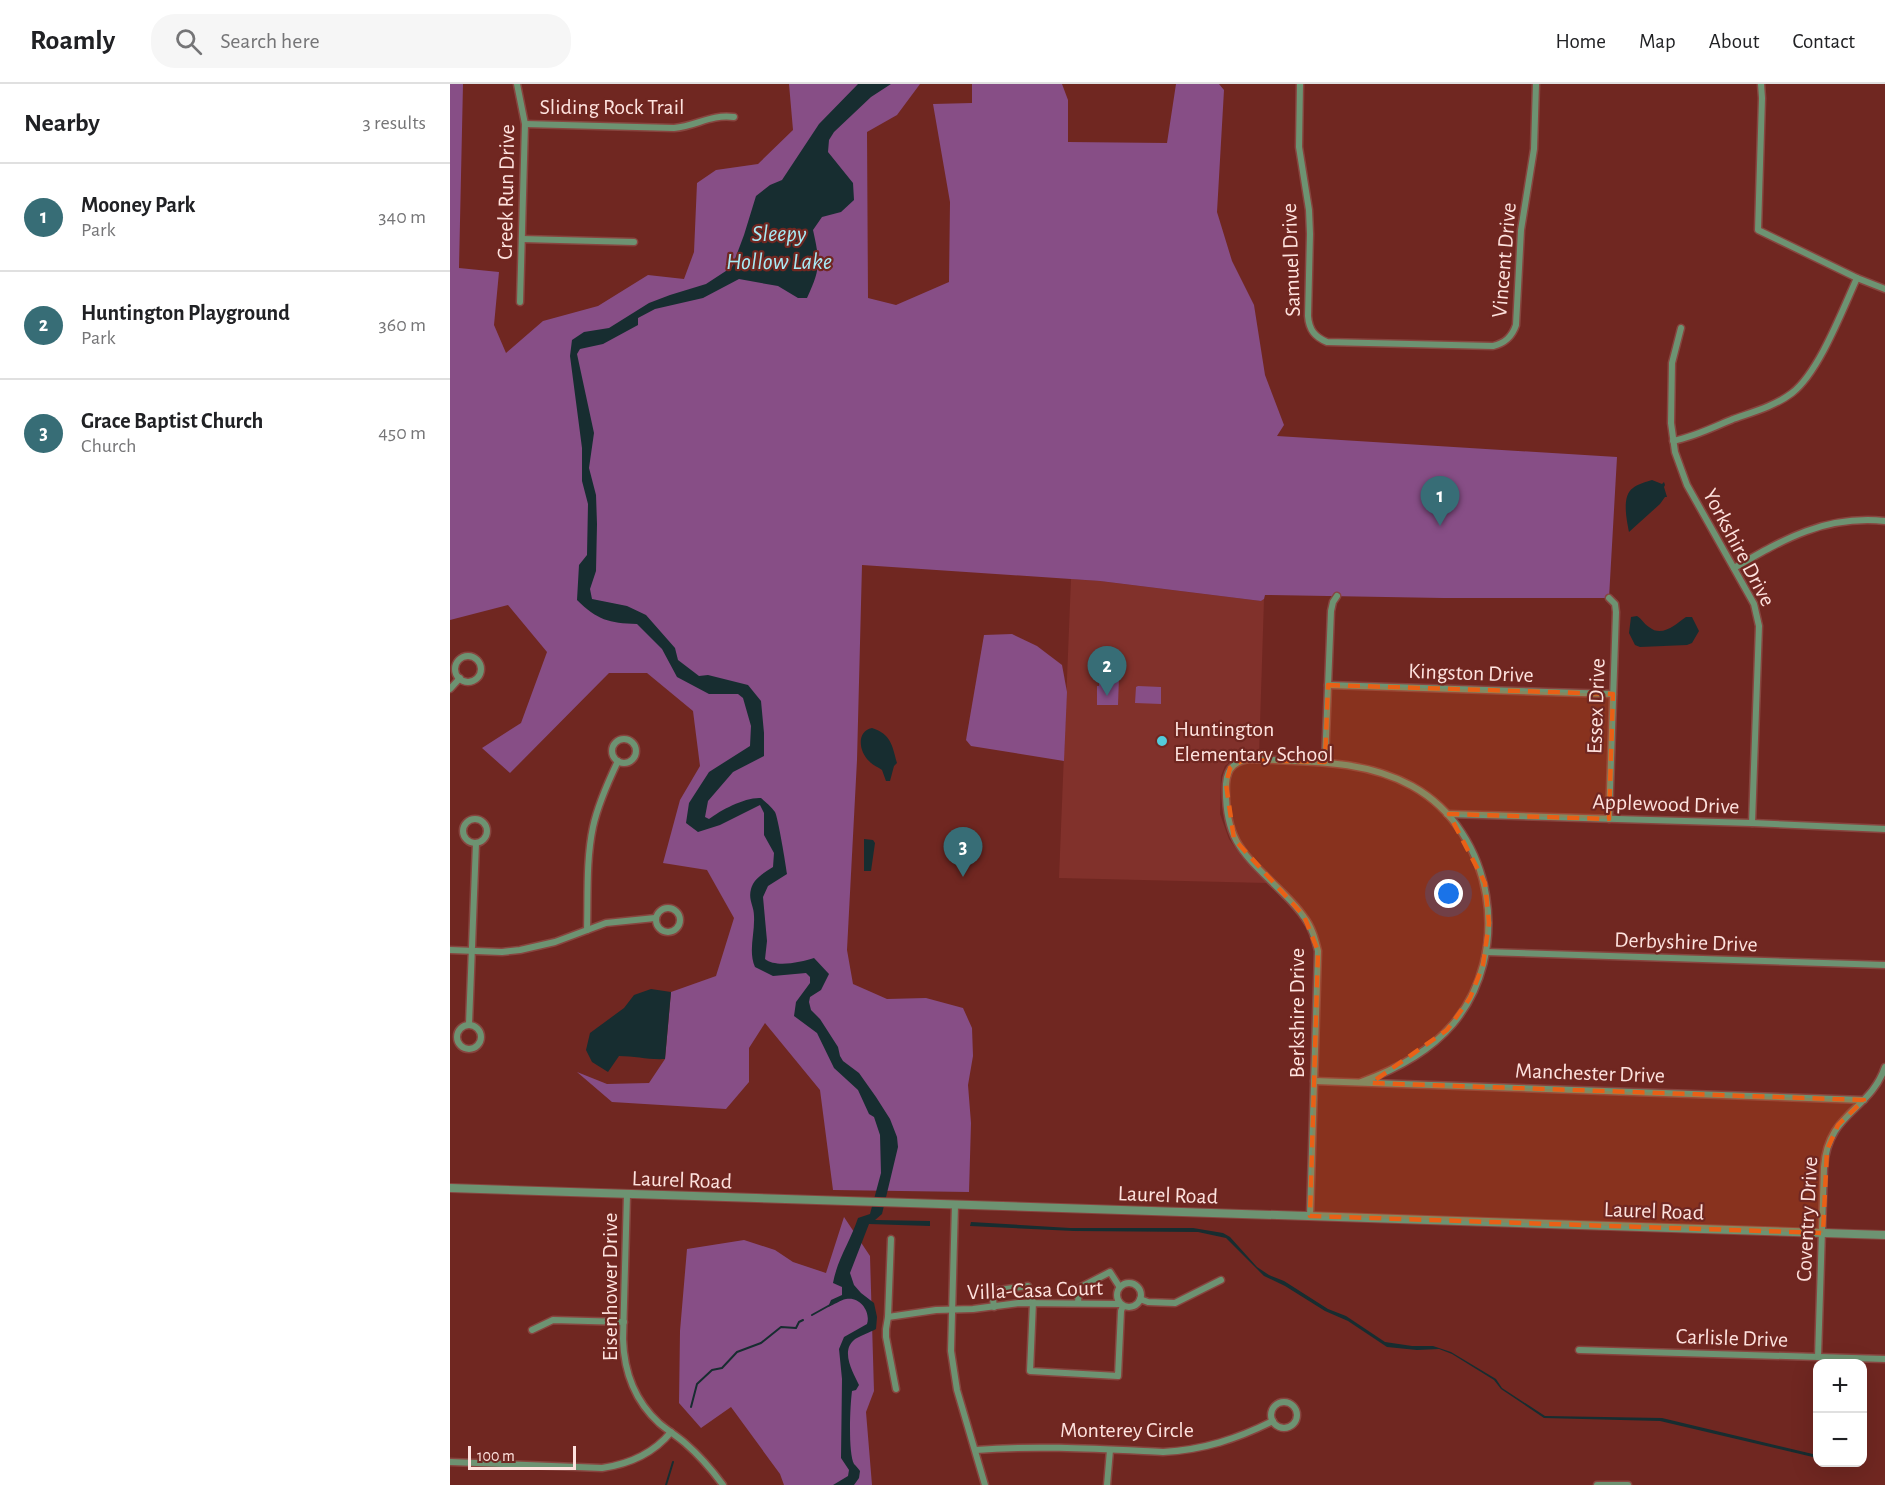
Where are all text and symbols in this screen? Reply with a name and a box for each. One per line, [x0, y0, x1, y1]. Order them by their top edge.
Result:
search box [151, 14, 571, 68]
icon: search [172, 25, 205, 58]
text: Roamly [30, 27, 115, 55]
text: Search here [220, 30, 320, 52]
text: Home [1555, 31, 1606, 52]
text: Map [1639, 31, 1676, 52]
text: About [1709, 31, 1759, 52]
text: Contact [1792, 31, 1855, 52]
street label: Sliding Rock Trail [540, 96, 684, 118]
text: Nearby [24, 110, 100, 136]
text: 3 results [362, 113, 426, 133]
street label: Creek Run Drive [494, 124, 518, 260]
text: Mooney Park [81, 194, 195, 216]
street label: Vincent Drive [1488, 202, 1520, 319]
street label: Samuel Drive [1278, 203, 1304, 317]
text: 1 [40, 207, 47, 227]
text: 340 m [378, 207, 426, 227]
text: Park [81, 220, 116, 240]
water label: Sleepy Hollow Lake [726, 222, 832, 274]
text: Huntington Playground [81, 302, 290, 324]
text: 2 [39, 315, 48, 335]
text: 360 m [379, 315, 426, 335]
text: Park [81, 328, 116, 348]
text: Grace Baptist Church [81, 410, 263, 432]
text: 3 [39, 423, 48, 443]
text: 450 m [378, 423, 426, 443]
text: Church [81, 436, 136, 456]
pin: 1 [1420, 476, 1460, 526]
street label: Yorkshire Drive [1699, 485, 1779, 610]
pin: 2 [1088, 646, 1126, 696]
street label: Essex Drive [1583, 658, 1609, 754]
street label: Kingston Drive [1408, 660, 1534, 686]
place label: Huntington Elementary School [1174, 718, 1334, 765]
marker: Huntington Elementary School [1155, 734, 1169, 748]
street label: Applewood Drive [1592, 790, 1740, 818]
pin: 3 [944, 828, 982, 877]
your location [1434, 879, 1463, 908]
street label: Derbyshire Drive [1614, 929, 1758, 955]
street label: Berkshire Drive [1286, 948, 1308, 1078]
street label: Manchester Drive [1515, 1059, 1665, 1087]
street label: Coventry Drive [1793, 1156, 1821, 1282]
street label: Laurel Road [631, 1167, 733, 1193]
street label: Laurel Road [1117, 1182, 1219, 1208]
street label: Laurel Road [1603, 1198, 1705, 1224]
street label: Eisenhower Drive [599, 1213, 621, 1361]
street label: Villa-Casa Court [967, 1277, 1103, 1303]
street label: Carlisle Drive [1675, 1325, 1789, 1351]
map controls [1813, 1359, 1867, 1467]
button: + [1813, 1359, 1867, 1413]
button: − [1813, 1413, 1867, 1467]
street label: Monterey Circle [1060, 1419, 1194, 1441]
scale bar [468, 1443, 576, 1470]
text: 100 m [477, 1448, 515, 1464]

